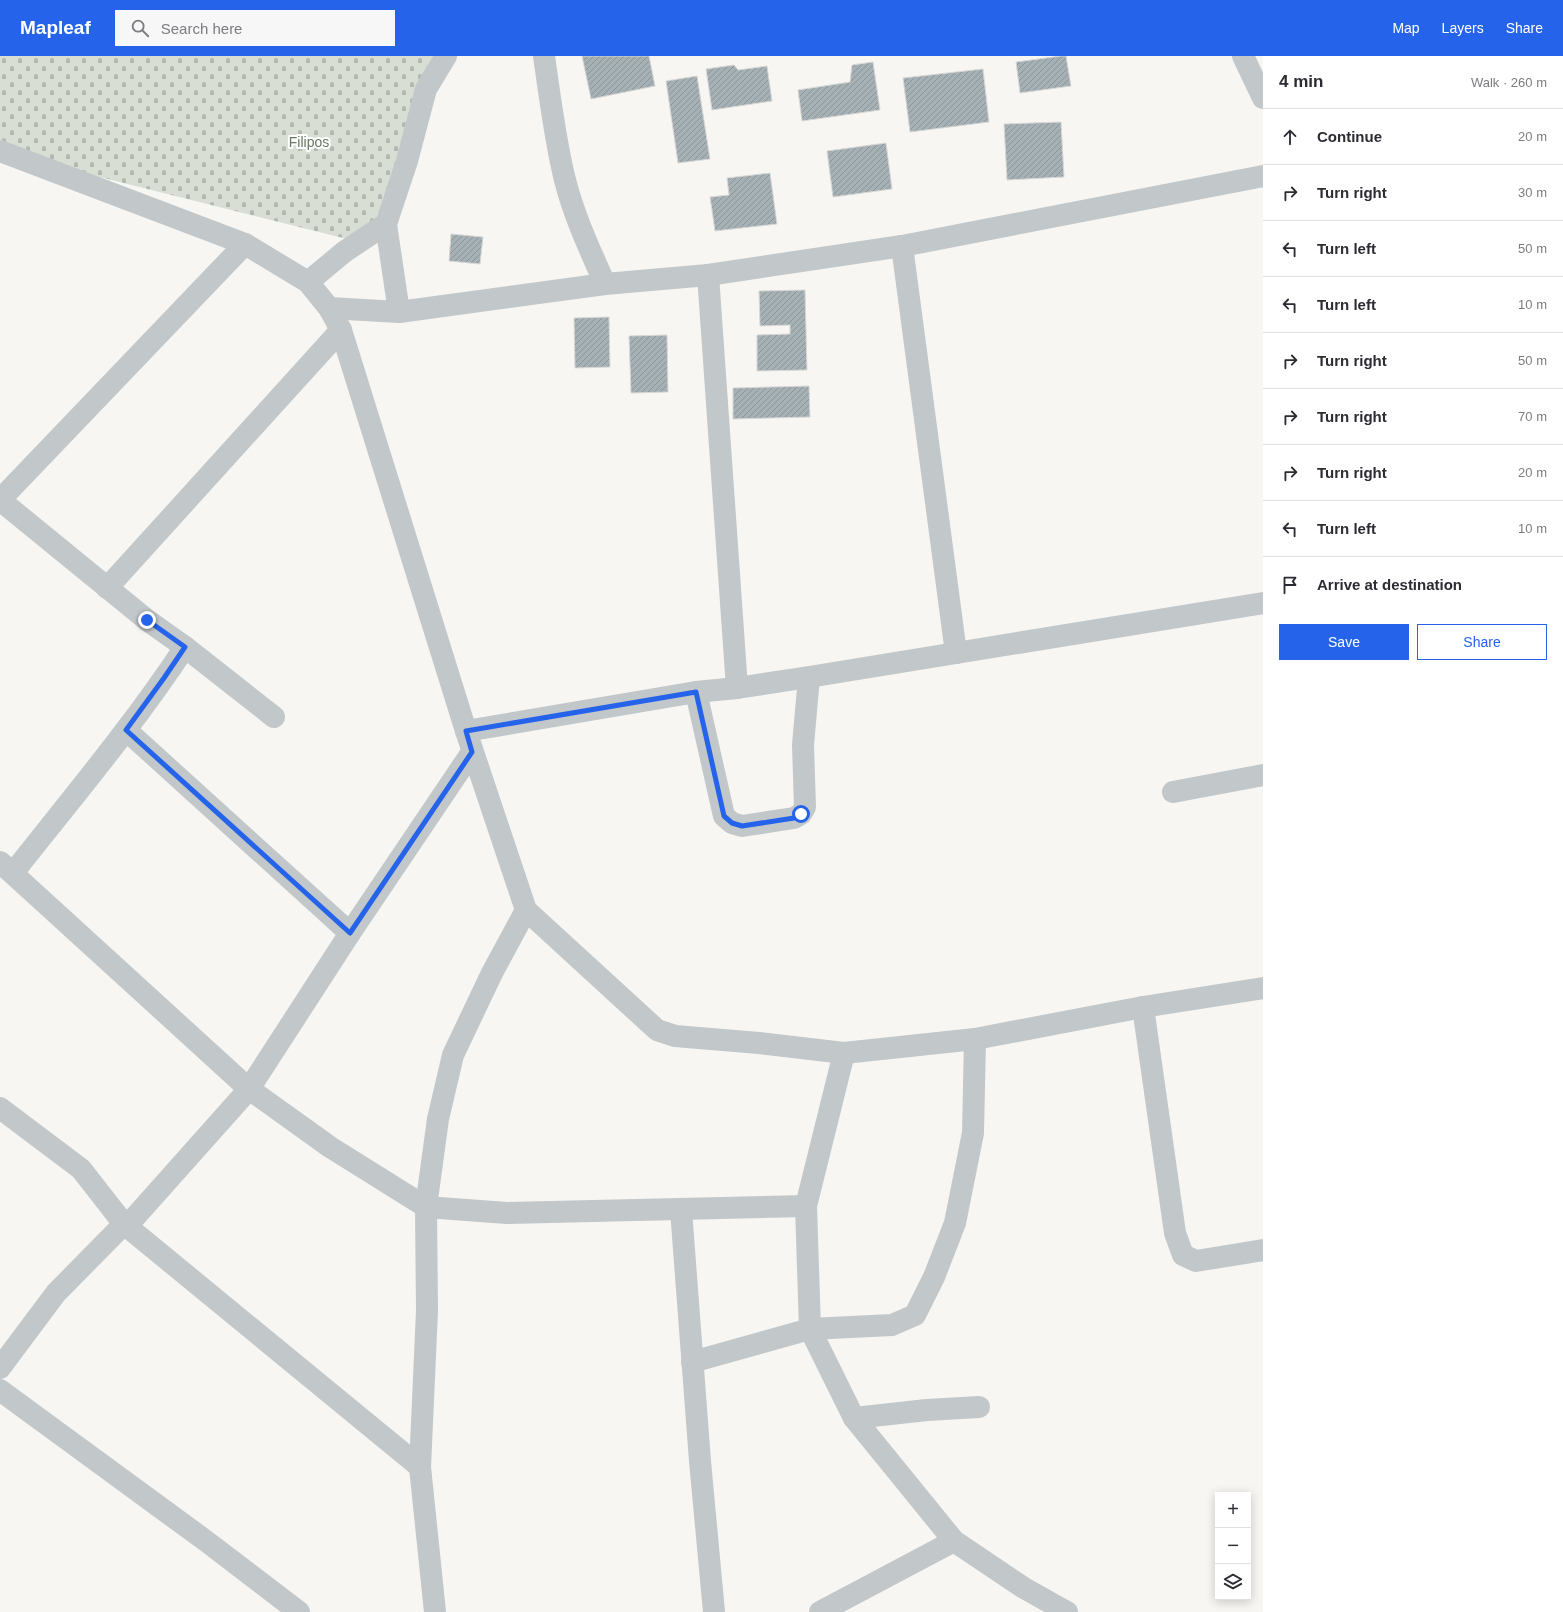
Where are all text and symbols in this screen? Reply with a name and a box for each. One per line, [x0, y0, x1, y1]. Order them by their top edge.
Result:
search box [115, 10, 395, 46]
text: Mapleaf [20, 17, 91, 38]
icon: search [129, 17, 151, 39]
text: Search here [161, 20, 242, 37]
text: Map [1392, 20, 1420, 36]
text: Layers [1442, 20, 1484, 36]
text: Share [1506, 20, 1543, 36]
text: 4 min [1279, 72, 1323, 91]
text: Walk · 260 m [1471, 75, 1547, 90]
icon: ahead [1279, 126, 1301, 148]
text: Continue [1317, 128, 1382, 145]
text: 20 m [1518, 129, 1547, 144]
park label: Filipos [289, 134, 329, 150]
icon: right [1279, 182, 1301, 204]
text: Turn right [1317, 184, 1387, 201]
text: 30 m [1518, 185, 1547, 200]
icon: left [1279, 238, 1301, 260]
text: Turn left [1317, 240, 1376, 257]
text: 50 m [1518, 241, 1547, 256]
icon: left [1279, 294, 1301, 316]
text: Turn left [1317, 296, 1376, 313]
text: 10 m [1518, 297, 1547, 312]
icon: right [1279, 350, 1301, 372]
text: Turn right [1317, 352, 1387, 369]
text: 50 m [1518, 353, 1547, 368]
icon: right [1279, 406, 1301, 428]
text: Turn right [1317, 408, 1387, 425]
text: 70 m [1518, 409, 1547, 424]
icon: right [1279, 462, 1301, 484]
text: Turn right [1317, 464, 1387, 481]
text: 20 m [1518, 465, 1547, 480]
icon: left [1279, 518, 1301, 540]
text: Turn left [1317, 520, 1376, 537]
text: 10 m [1518, 521, 1547, 536]
icon: arrive [1279, 574, 1301, 596]
text: Arrive at destination [1317, 576, 1462, 593]
route end [138, 611, 156, 629]
button: Save [1279, 624, 1409, 660]
button: Share [1417, 624, 1547, 660]
route start [792, 805, 810, 823]
map controls [1215, 1492, 1251, 1600]
button: + [1215, 1492, 1251, 1528]
button: − [1215, 1528, 1251, 1564]
button: layers [1215, 1564, 1251, 1600]

